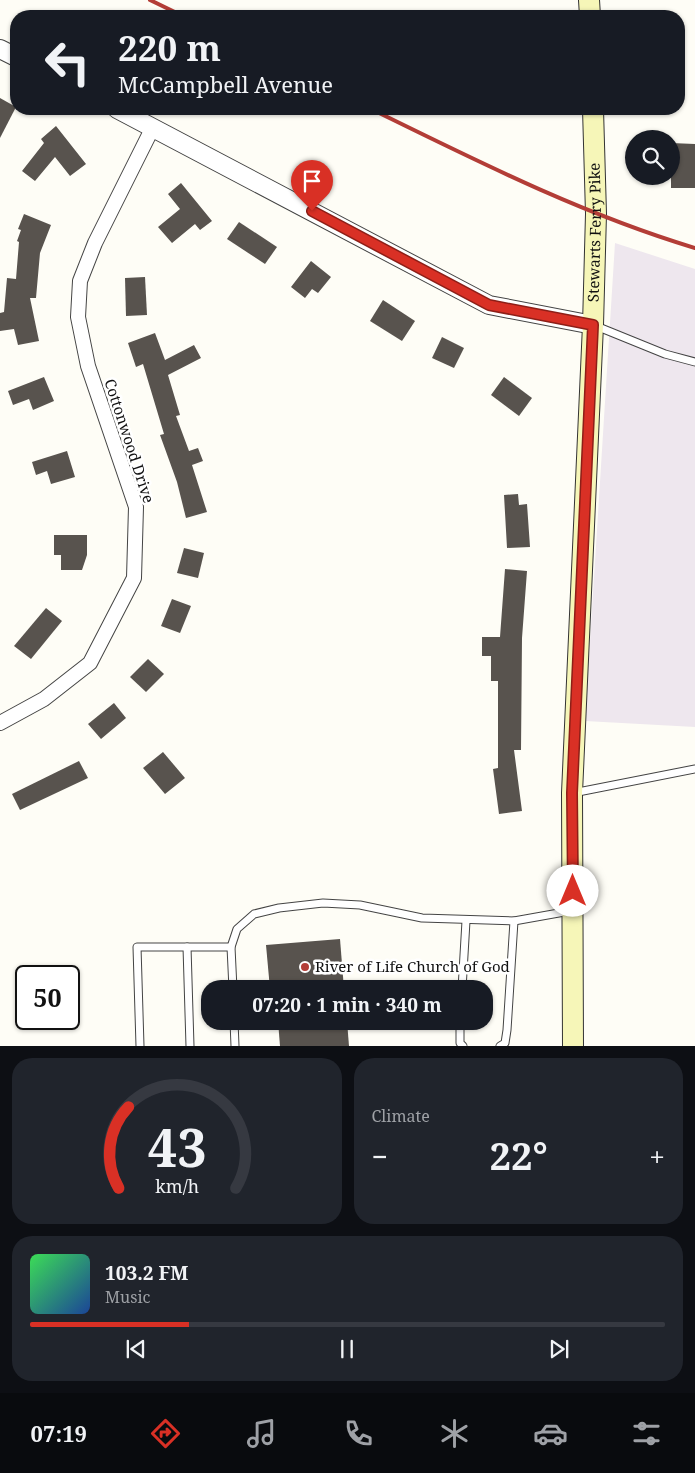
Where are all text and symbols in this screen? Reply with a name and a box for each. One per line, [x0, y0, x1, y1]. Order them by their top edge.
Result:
text: 220 m [118, 24, 221, 71]
icon: left [35, 30, 100, 95]
text: McCampbell Avenue [118, 69, 333, 99]
map controls [625, 130, 680, 185]
button: search [625, 130, 680, 185]
pin [291, 160, 333, 211]
street label: Stewarts Ferry Pike [583, 163, 605, 302]
icon: arrive [298, 167, 326, 195]
street label: Cottonwood Drive [100, 376, 159, 505]
position arrow [546, 864, 598, 916]
place label: River of Life Church of God [315, 956, 510, 976]
marker: River of Life Church of God [299, 961, 311, 973]
speed limit sign: 50 [15, 965, 80, 1030]
text: 07:20 · 1 min · 340 m [252, 992, 442, 1018]
text: Climate [372, 1105, 430, 1127]
text: 43 [147, 1111, 206, 1182]
text: 22° [489, 1129, 548, 1181]
text: − [372, 1137, 388, 1175]
text: + [649, 1137, 665, 1175]
text: km/h [155, 1174, 199, 1198]
text: 103.2 FM [105, 1260, 188, 1286]
text: Music [105, 1286, 150, 1308]
icon: previous [122, 1335, 150, 1363]
icon: pause [333, 1335, 361, 1363]
icon: next [545, 1335, 573, 1363]
icon: directions [148, 1416, 183, 1451]
icon: music [244, 1416, 279, 1451]
icon: phone [341, 1416, 376, 1451]
icon: climate [437, 1416, 472, 1451]
icon: car [533, 1416, 568, 1451]
icon: filters [629, 1416, 664, 1451]
text: 07:19 [31, 1418, 87, 1448]

